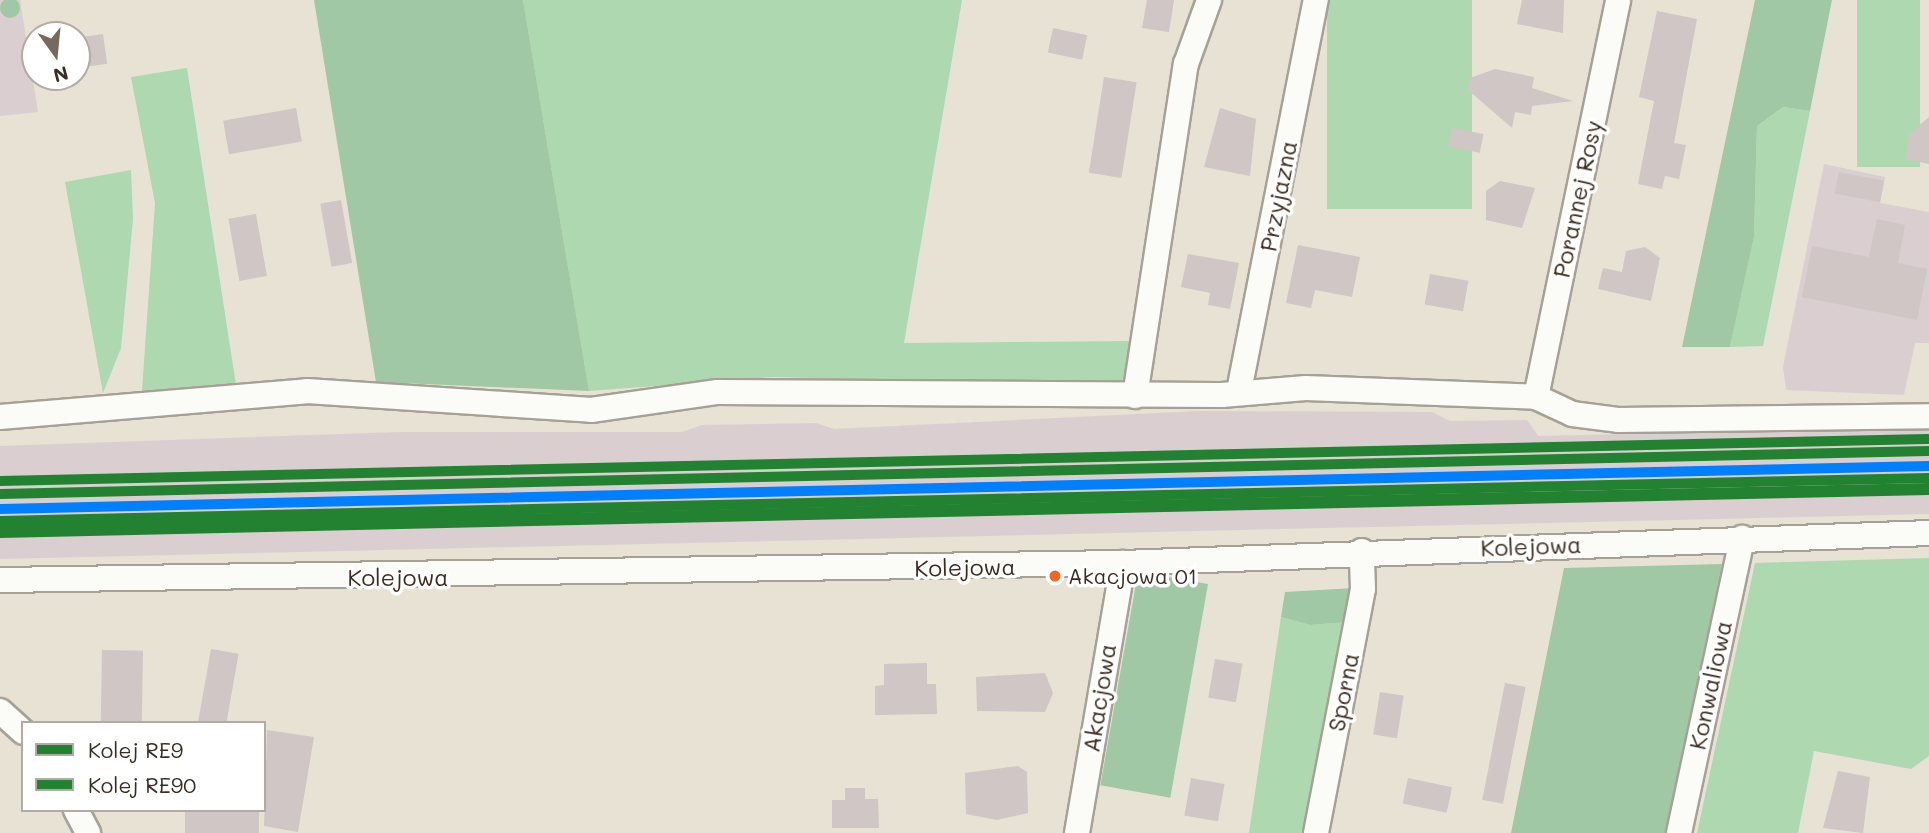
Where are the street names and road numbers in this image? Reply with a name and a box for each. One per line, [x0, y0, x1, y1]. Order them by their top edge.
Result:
street label: Porannej Rosy [1547, 118, 1607, 280]
street label: Przyjazna [1254, 138, 1302, 254]
street label: Kolejowa [1480, 530, 1582, 562]
street label: Kolejowa [914, 552, 1016, 582]
street label: Kolejowa [347, 563, 449, 591]
street label: Konwaliowa [1683, 618, 1737, 752]
street label: Akacjowa [1077, 642, 1121, 754]
street label: Sporna [1322, 650, 1364, 734]

